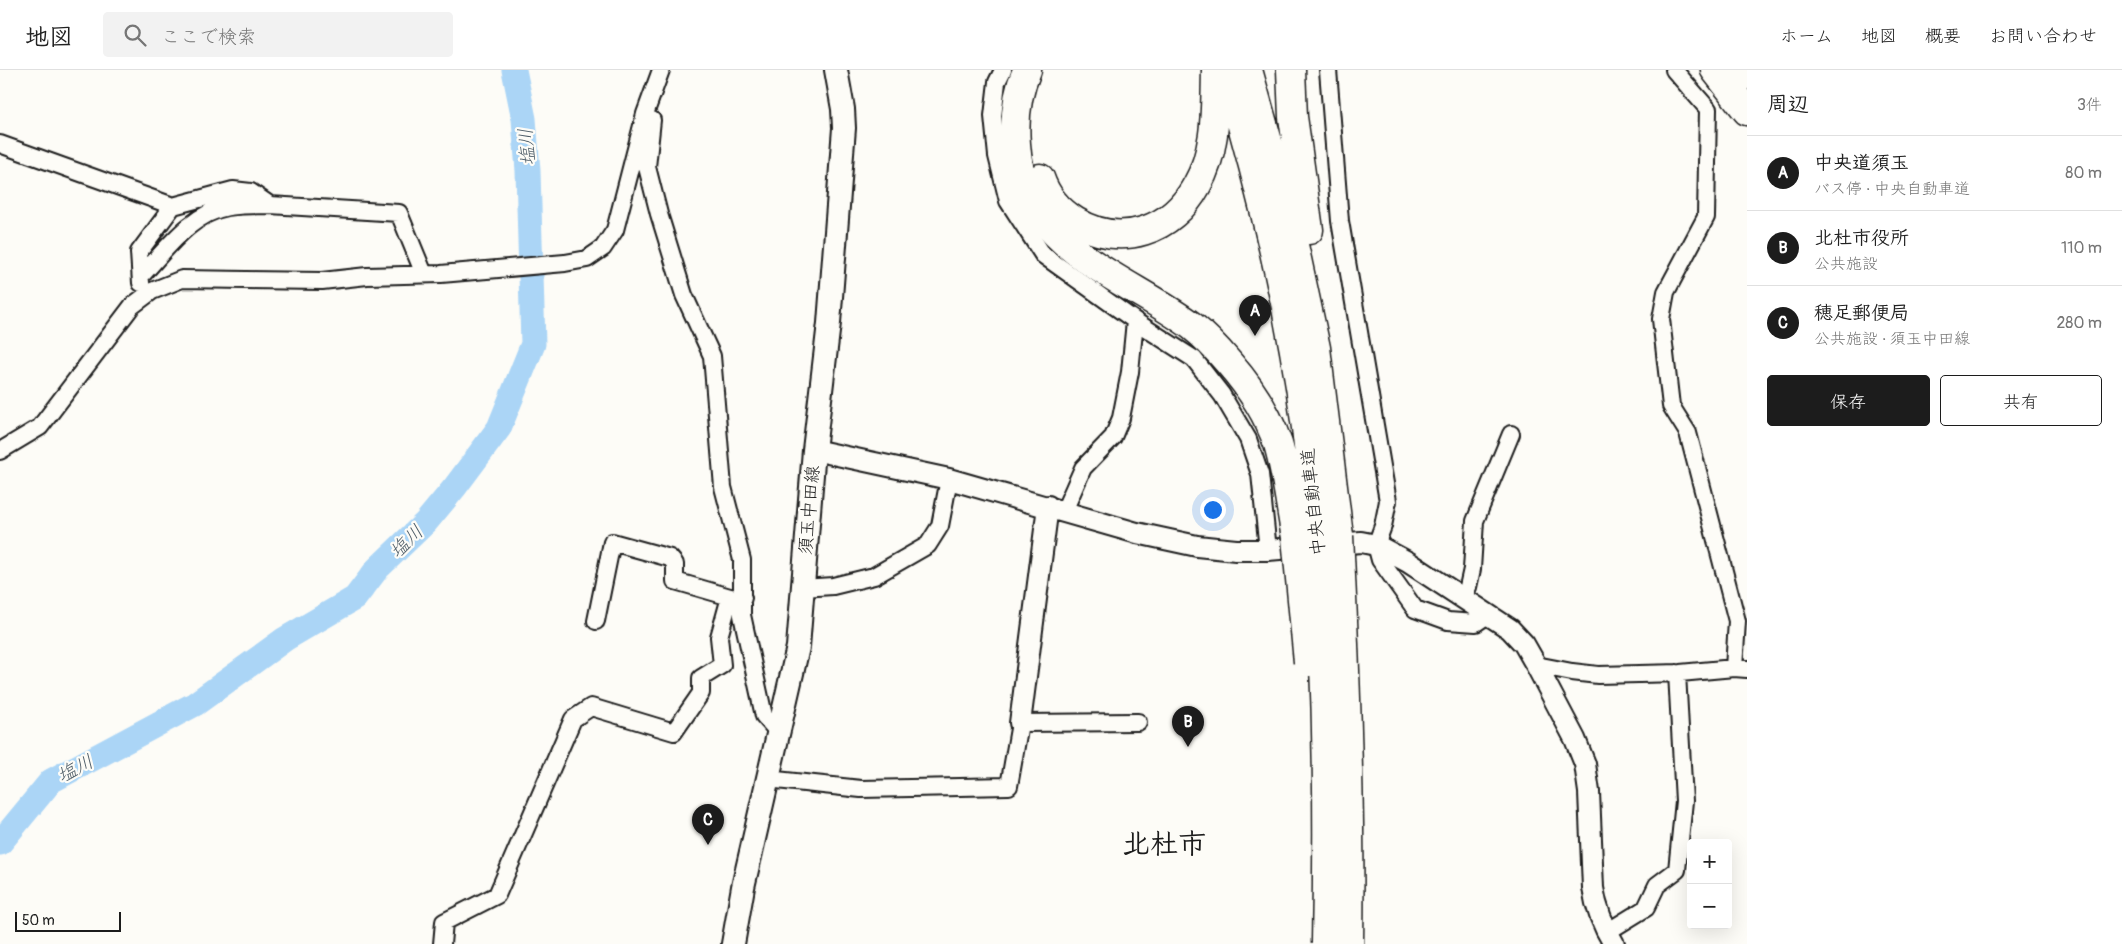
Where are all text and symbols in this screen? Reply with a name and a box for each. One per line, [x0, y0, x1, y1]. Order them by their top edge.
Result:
search box [103, 12, 453, 57]
icon: search [121, 21, 149, 49]
text: 地図 [25, 23, 73, 52]
text: ここで検索 [161, 25, 256, 49]
text: ホーム [1780, 25, 1833, 48]
text: 地図 [1861, 25, 1897, 48]
text: 概要 [1925, 25, 1961, 48]
text: お問い合わせ [1989, 25, 2097, 48]
text: 周辺 [1767, 91, 1809, 118]
text: 3件 [2077, 95, 2102, 115]
water label: 塩川 [513, 127, 541, 167]
text: 中央道須玉 [1814, 151, 1909, 175]
text: A [1778, 163, 1788, 183]
text: 80 m [2065, 163, 2102, 183]
text: バス停 · 中央自動車道 [1814, 179, 1970, 199]
text: 北杜市役所 [1814, 226, 1909, 250]
text: B [1778, 238, 1788, 258]
text: 110 m [2061, 238, 2102, 258]
text: 公共施設 [1814, 254, 1878, 274]
pin: A [1239, 295, 1271, 336]
text: 穂足郵便局 [1814, 301, 1909, 325]
text: C [1778, 313, 1788, 333]
text: 280 m [2056, 313, 2102, 333]
text: 公共施設 · 須玉中田線 [1814, 329, 1970, 349]
button: 保存 [1767, 375, 1930, 426]
button: 共有 [1940, 375, 2102, 426]
street label: 中央自動車道 [1296, 447, 1331, 557]
street label: 須玉中田線 [794, 464, 825, 556]
your location [1200, 497, 1226, 523]
water label: 塩川 [385, 520, 429, 564]
pin: B [1172, 706, 1204, 747]
water label: 塩川 [53, 749, 98, 788]
pin: C [692, 804, 724, 845]
district label: 北杜市 [1122, 827, 1206, 862]
map controls [1687, 839, 1732, 929]
button: + [1687, 839, 1732, 884]
button: − [1687, 884, 1732, 929]
scale bar [15, 909, 121, 932]
text: 50 m [22, 912, 55, 929]

